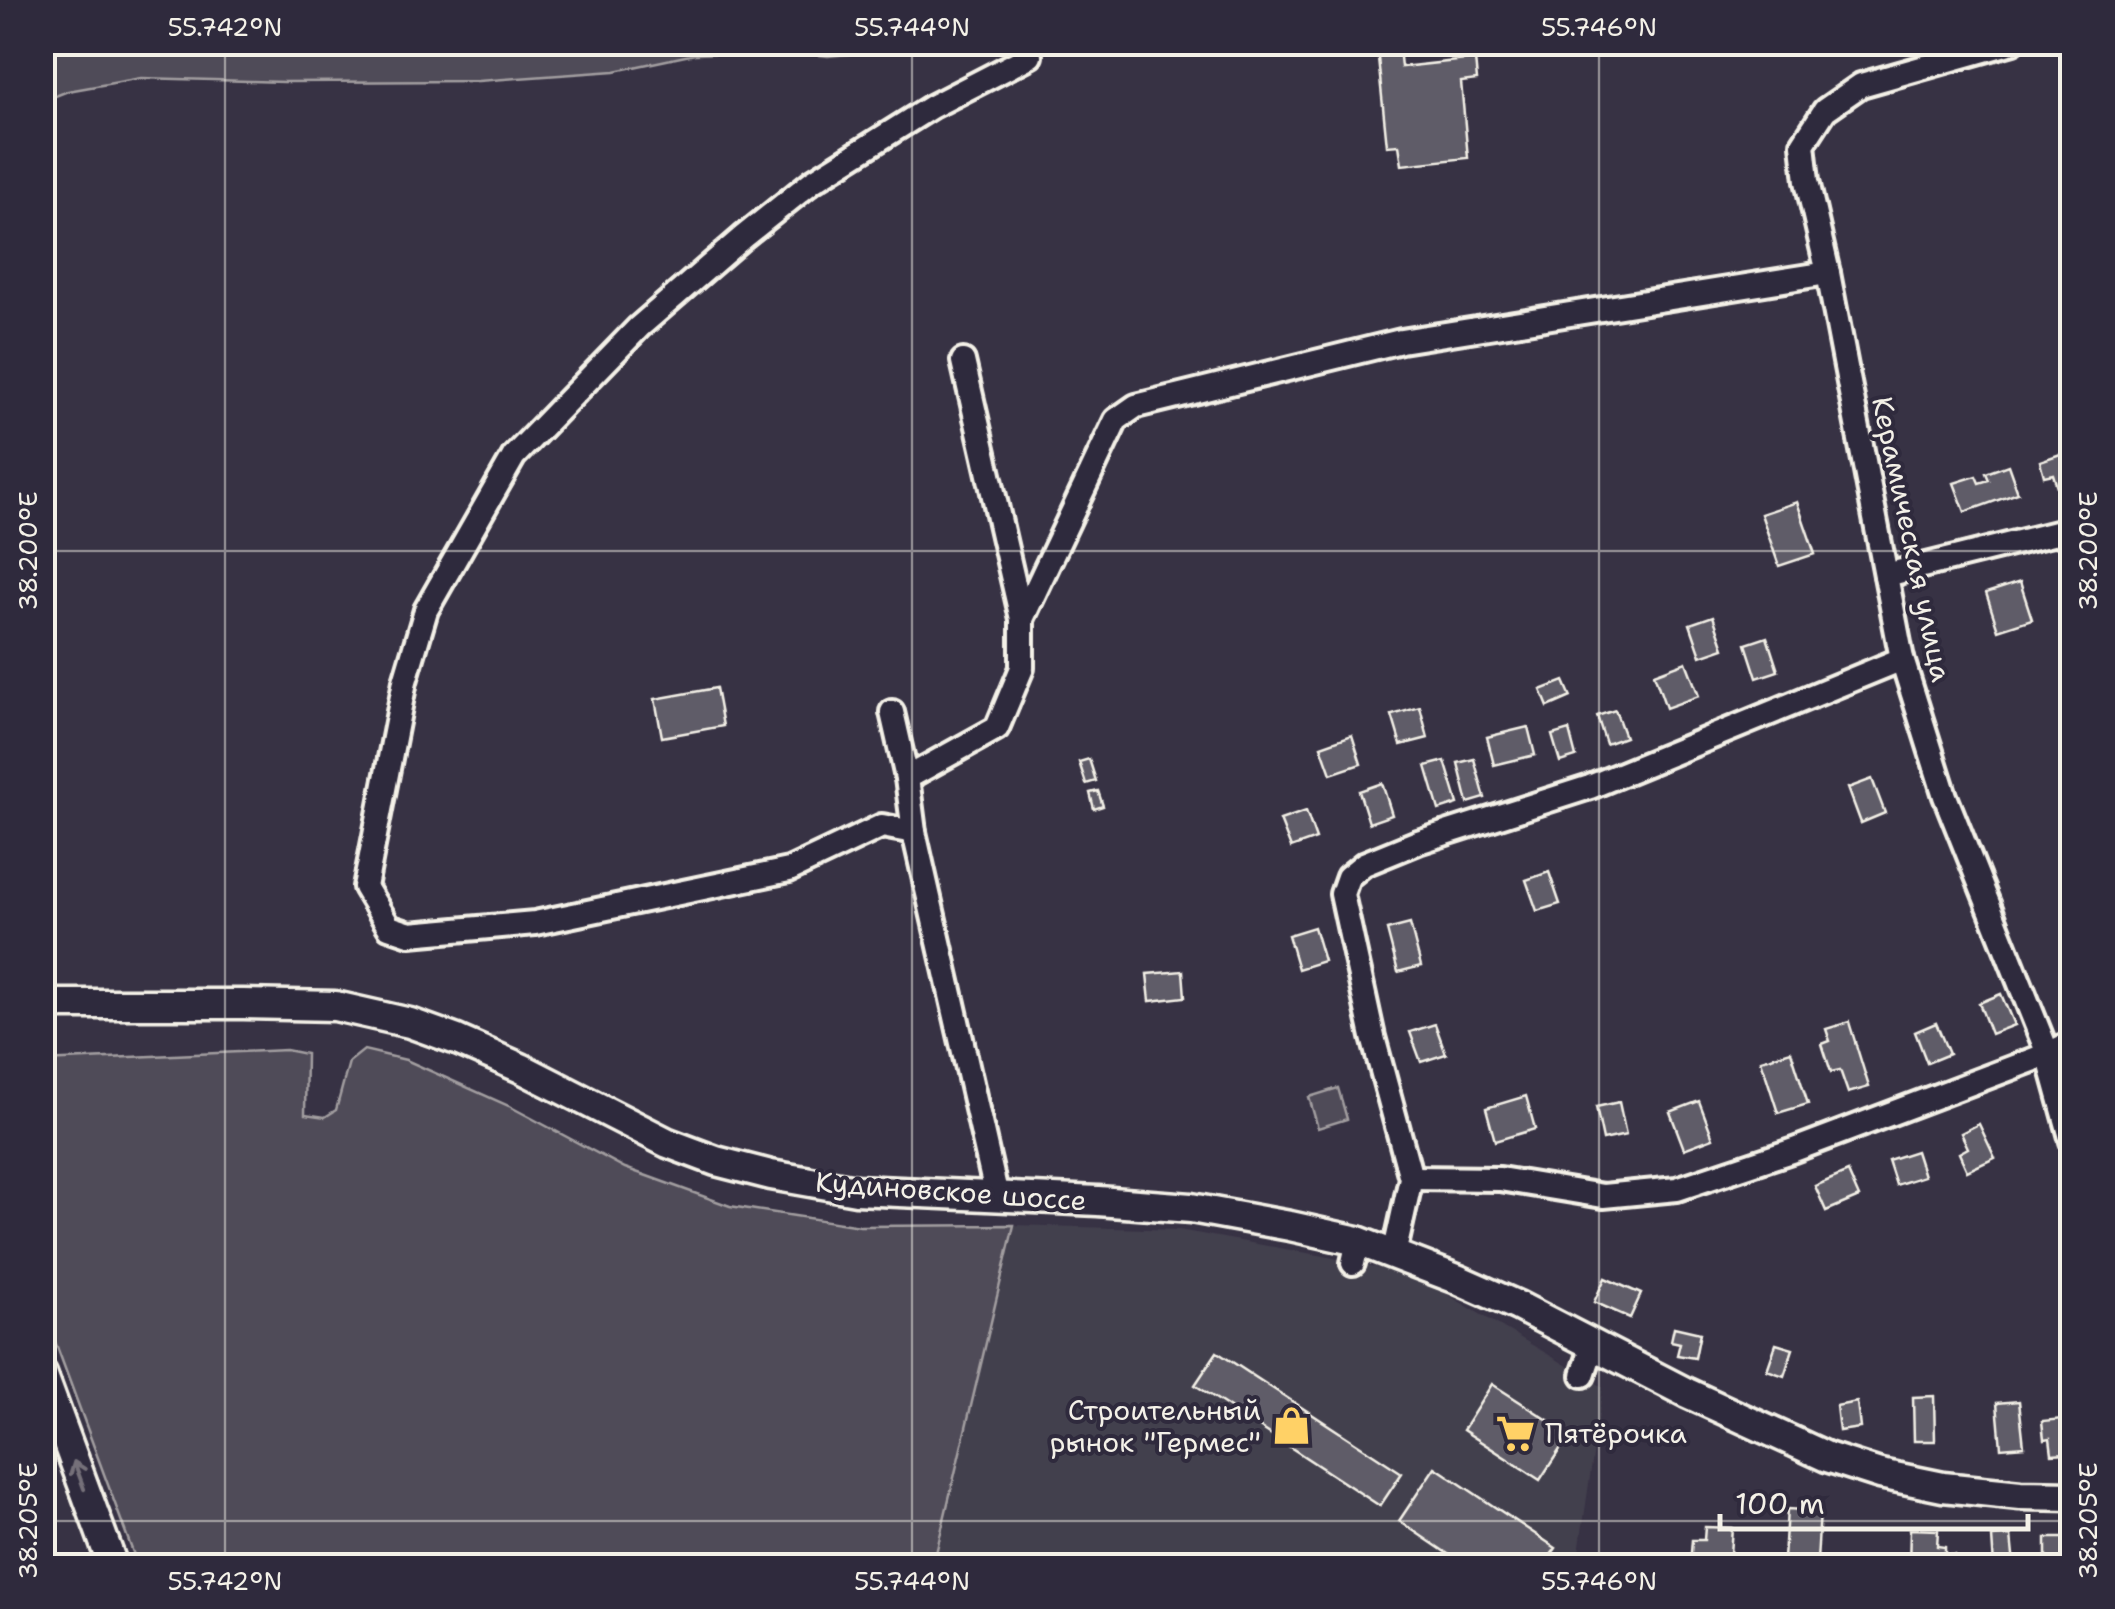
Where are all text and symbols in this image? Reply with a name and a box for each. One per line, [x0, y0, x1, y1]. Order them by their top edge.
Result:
text: 55.742°N [168, 10, 282, 44]
text: 55.744°N [854, 10, 970, 44]
text: 55.746°N [1541, 10, 1657, 44]
street label: Керамическая улица [1863, 393, 1961, 685]
text: 38.200°E [11, 491, 45, 611]
text: 38.200°E [2071, 491, 2105, 611]
street label: Кудиновское шоссе [814, 1163, 1088, 1219]
place label: Строительный рынок "Гермес" [1050, 1391, 1261, 1461]
shop icon: Строительный рынок "Гермес" [1270, 1405, 1312, 1447]
supermarket icon: Пятёрочка [1494, 1412, 1536, 1454]
place label: Пятёрочка [1545, 1414, 1687, 1452]
one-way arrow [69, 1460, 87, 1491]
text: 38.205°E [11, 1462, 45, 1580]
text: 38.205°E [2071, 1462, 2105, 1580]
scale bar [1720, 1469, 2028, 1531]
text: 100 m [1735, 1483, 1825, 1524]
text: 55.742°N [168, 1564, 282, 1598]
text: 55.744°N [854, 1564, 970, 1598]
text: 55.746°N [1541, 1564, 1657, 1598]

